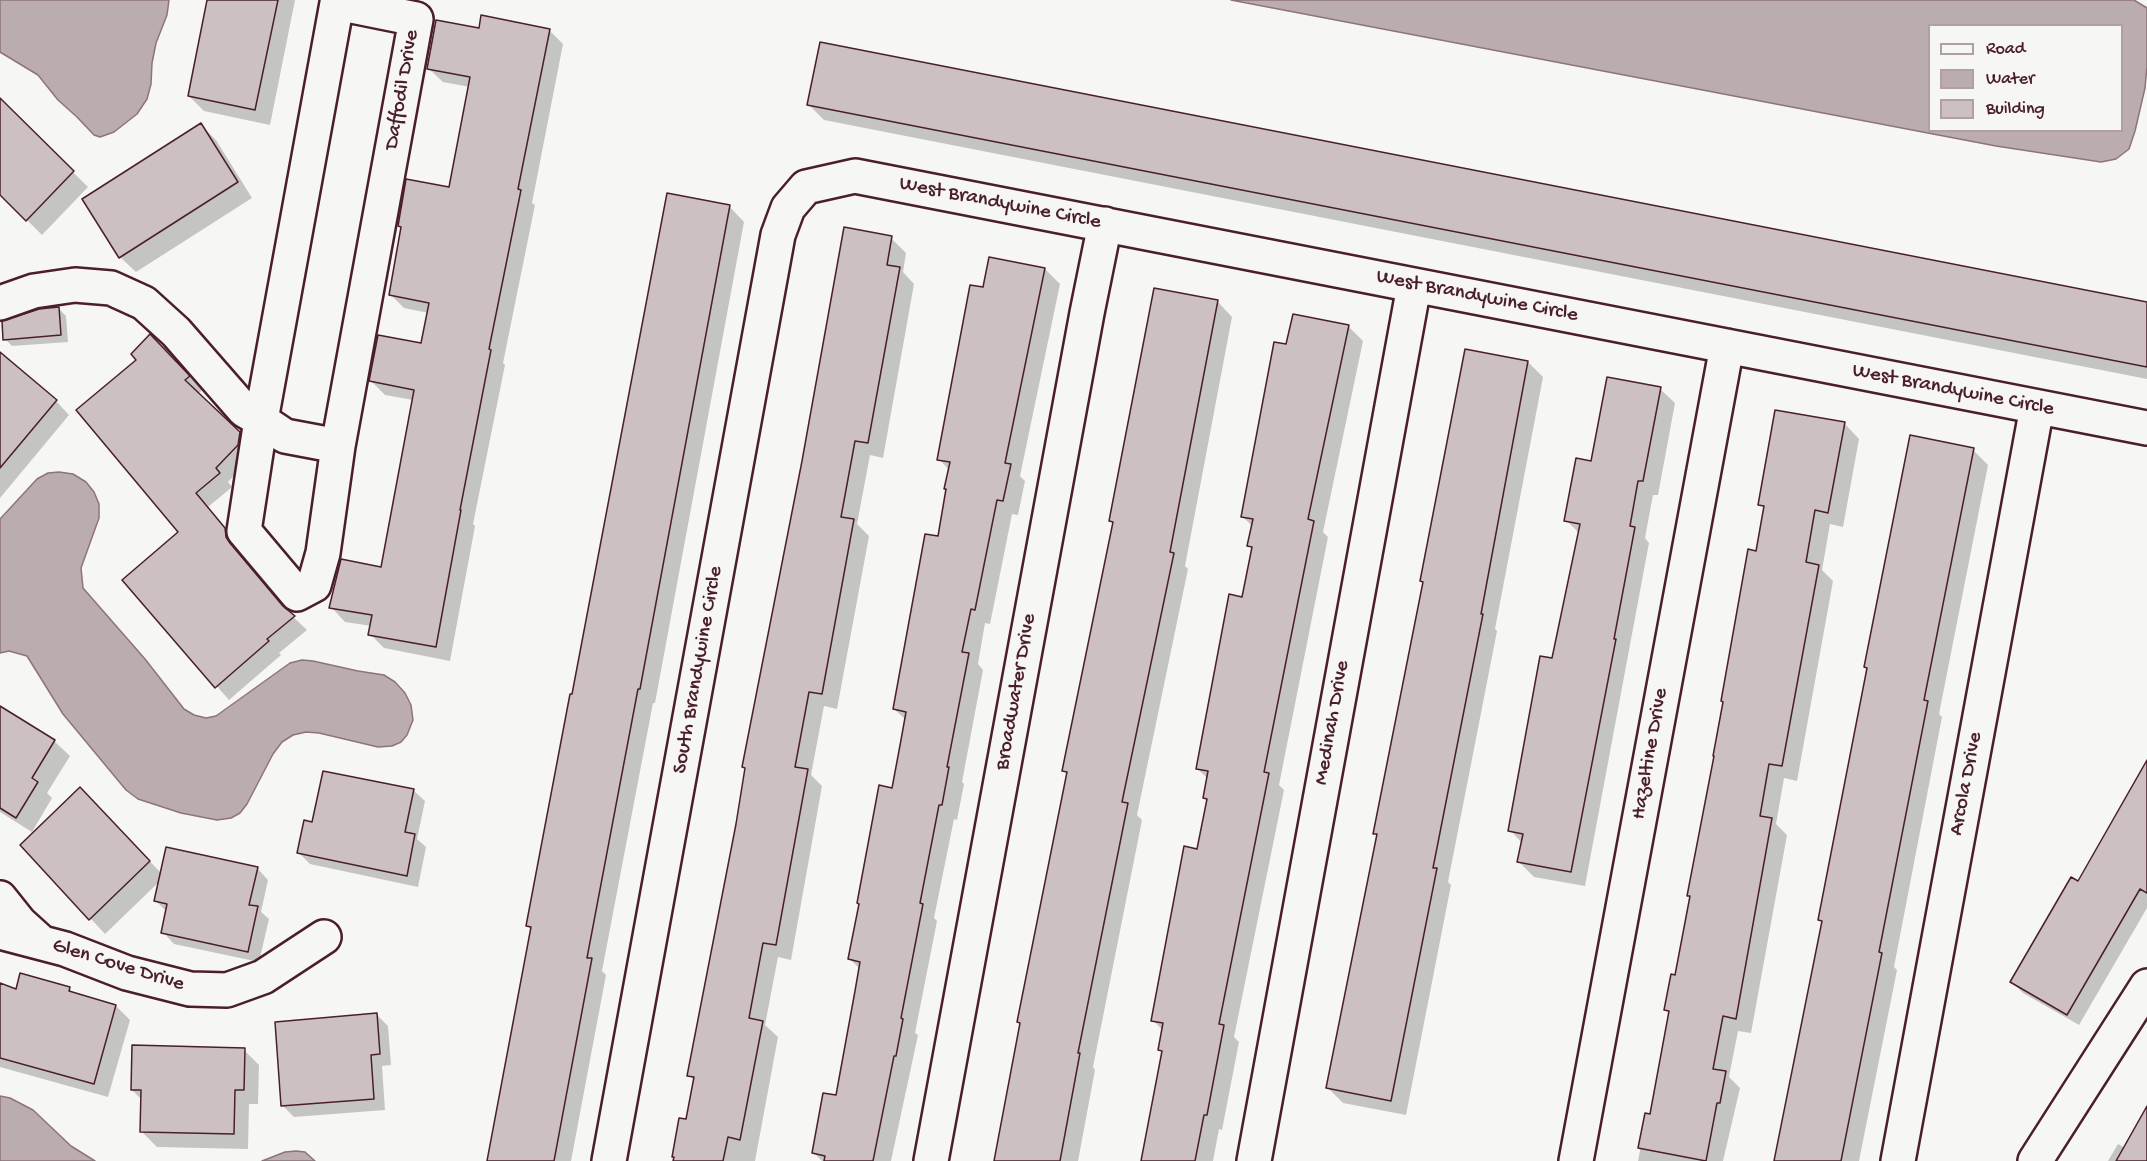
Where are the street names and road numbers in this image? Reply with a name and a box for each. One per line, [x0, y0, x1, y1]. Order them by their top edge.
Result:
street label: Daffodil Drive [380, 28, 426, 152]
street label: West Brandywine Circle [897, 172, 1103, 236]
street label: West Brandywine Circle [1374, 265, 1580, 329]
street label: West Brandywine Circle [1850, 359, 2056, 423]
street label: South Brandywine Circle [668, 564, 730, 776]
street label: Broadwater Drive [991, 612, 1043, 772]
street label: Medinah Drive [1310, 659, 1356, 787]
street label: Hazeltine Drive [1627, 686, 1675, 822]
street label: Arcola Drive [1945, 730, 1989, 838]
street label: Glen Cove Drive [49, 934, 187, 998]

